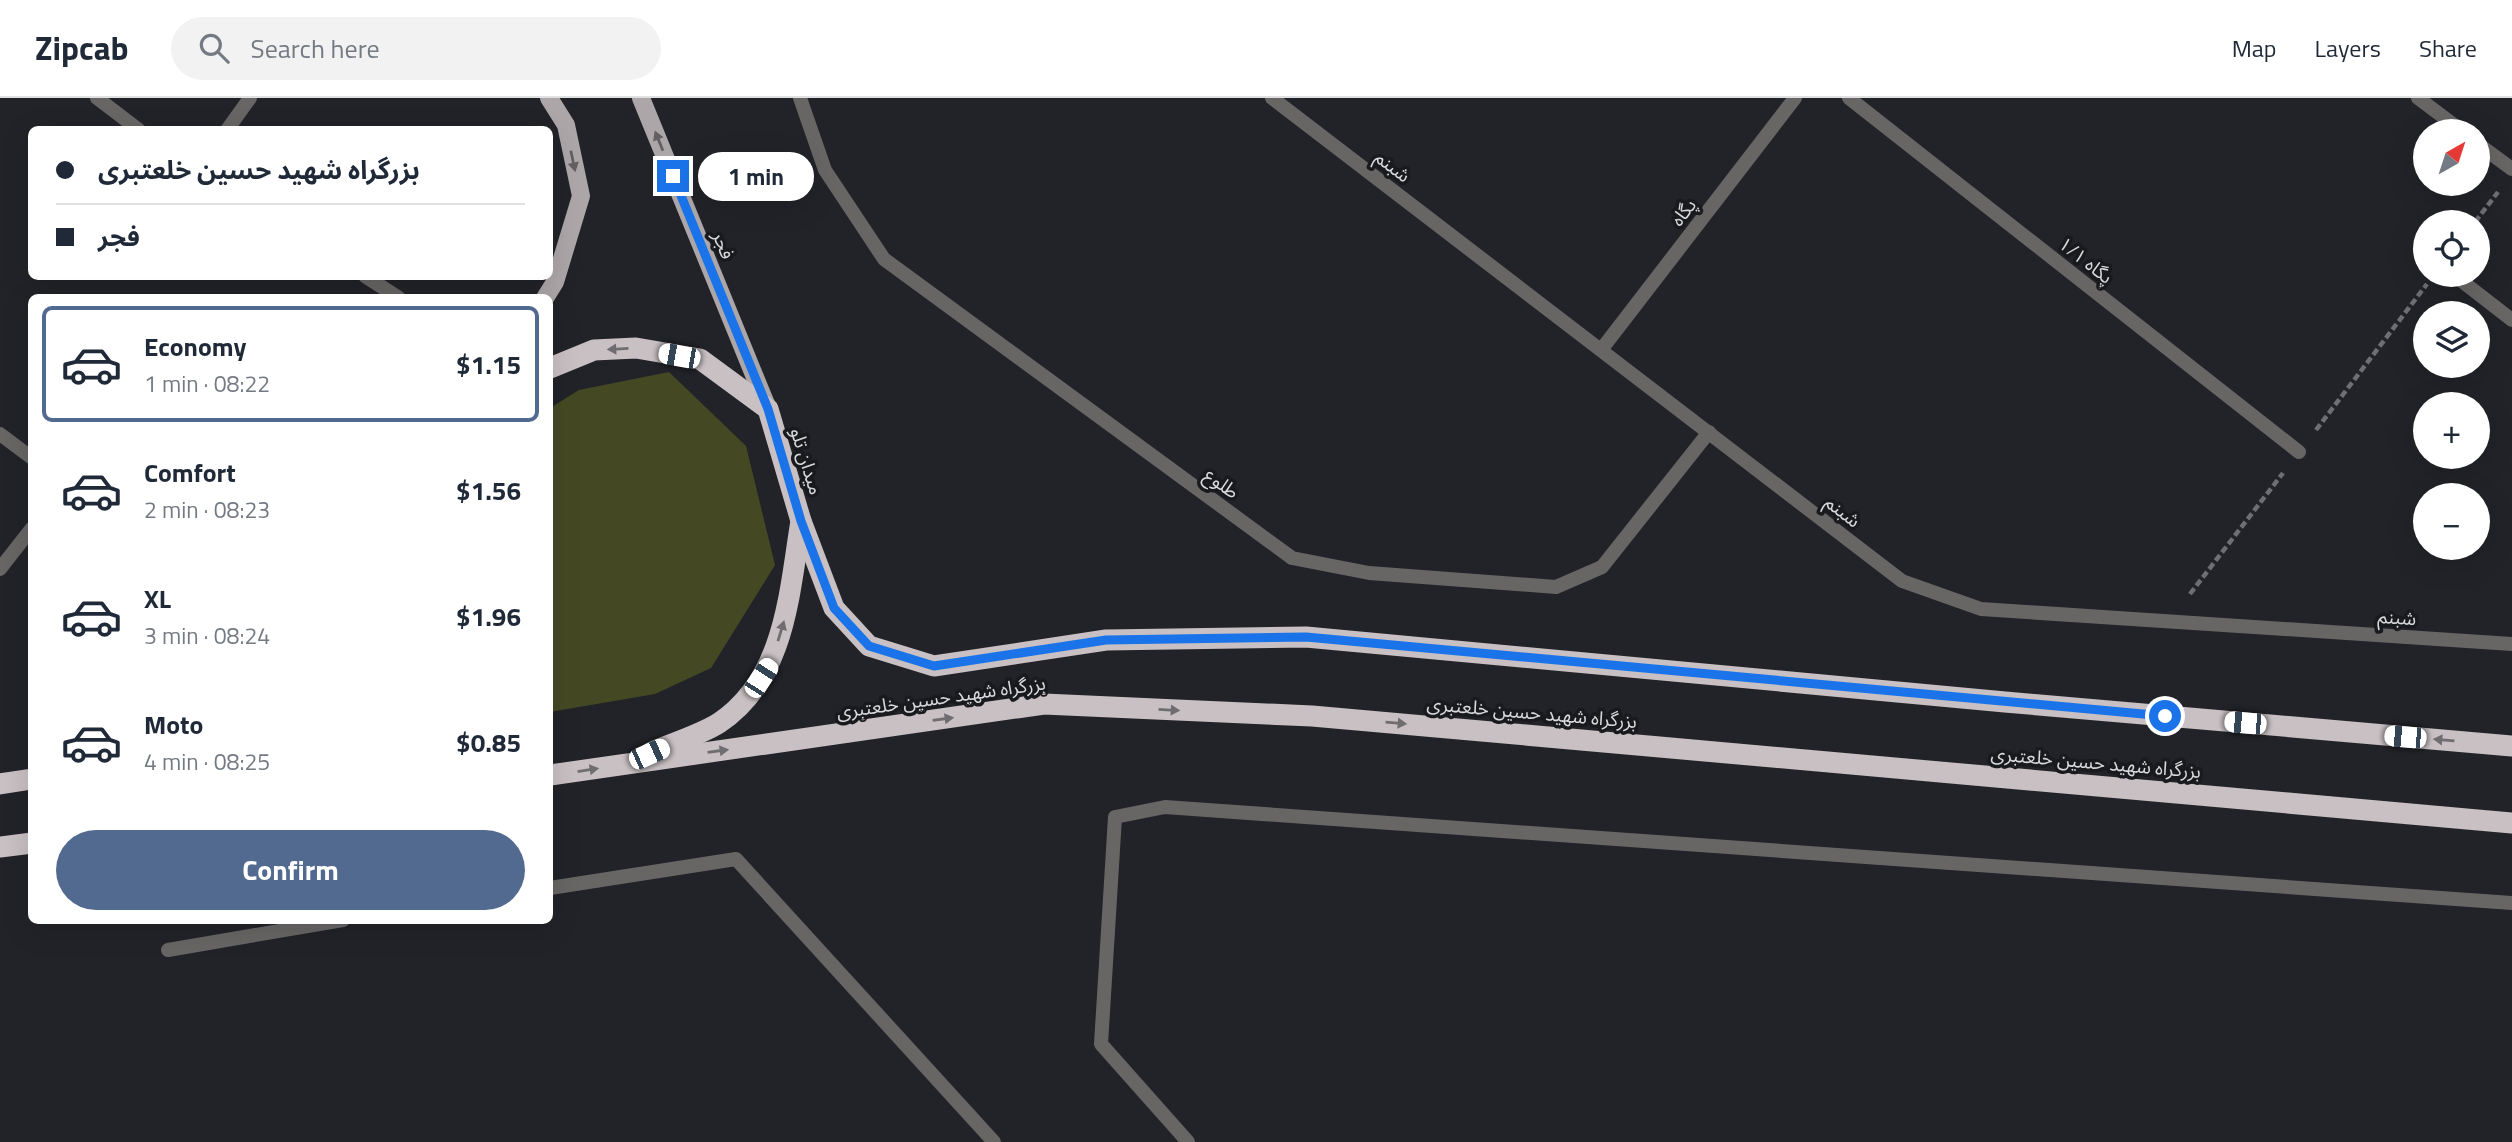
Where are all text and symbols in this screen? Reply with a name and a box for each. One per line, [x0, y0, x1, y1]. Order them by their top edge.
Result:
search box [171, 17, 661, 80]
text: Zipcab [35, 23, 129, 73]
icon: search [195, 29, 233, 67]
text: Search here [251, 29, 380, 68]
text: Map [2232, 30, 2277, 66]
text: Layers [2315, 30, 2381, 66]
text: Share [2419, 30, 2477, 66]
north arrow [2413, 119, 2490, 196]
map controls [2413, 119, 2490, 560]
one-way arrow [653, 131, 664, 152]
street label: شبنم [1369, 142, 1417, 190]
text: بزرگراه شهید حسین خلعتبری [98, 150, 420, 189]
one-way arrow [568, 150, 579, 172]
callout: 1 min [698, 152, 813, 200]
text: 1 min [728, 159, 784, 194]
route end [657, 160, 689, 192]
street label: پگاه [1662, 192, 1703, 232]
button: locate [2413, 210, 2490, 287]
text: فجر [98, 217, 140, 256]
street label: فجر [705, 225, 743, 263]
street label: پگاه ۱/۱ [2053, 229, 2120, 290]
button: layers [2413, 301, 2490, 378]
text: Economy [144, 327, 246, 366]
icon: car [60, 333, 123, 396]
car [657, 342, 702, 370]
one-way arrow [607, 344, 629, 355]
text: $1.15 [456, 345, 521, 384]
text: 1 min · 08:22 [144, 366, 270, 401]
button: + [2413, 392, 2490, 469]
street label: ميدان تلو [783, 424, 831, 498]
text: Comfort [144, 453, 236, 492]
icon: car [60, 459, 123, 522]
street label: طلوع [1199, 460, 1246, 505]
text: $1.56 [456, 471, 521, 510]
button: − [2413, 483, 2490, 560]
street label: شبنم [1819, 487, 1867, 535]
text: 2 min · 08:23 [144, 492, 270, 527]
text: XL [144, 579, 171, 618]
icon: car [60, 585, 123, 648]
text: $1.96 [456, 597, 521, 636]
street label: شبنم [2377, 601, 2417, 633]
text: 3 min · 08:24 [144, 618, 270, 653]
one-way arrow [776, 620, 787, 642]
car [741, 655, 782, 701]
street label: بزرگراه شهید حسین خلعتبری [835, 667, 1047, 726]
street label: بزرگراه شهید حسین خلعتبری [1426, 688, 1638, 735]
route start [2149, 700, 2181, 732]
one-way arrow [1158, 704, 1180, 715]
text: Moto [144, 705, 203, 744]
icon: car [60, 711, 123, 774]
car [2224, 711, 2267, 735]
one-way arrow [932, 713, 954, 724]
one-way arrow [1385, 718, 1407, 729]
text: $0.85 [456, 723, 521, 762]
car [2384, 725, 2427, 749]
one-way arrow [2433, 735, 2455, 746]
car [626, 736, 673, 772]
street label: بزرگراه شهید حسین خلعتبری [1990, 738, 2202, 785]
text: 4 min · 08:25 [144, 744, 270, 779]
one-way arrow [707, 745, 729, 756]
one-way arrow [577, 764, 599, 775]
button: Confirm [56, 830, 525, 910]

